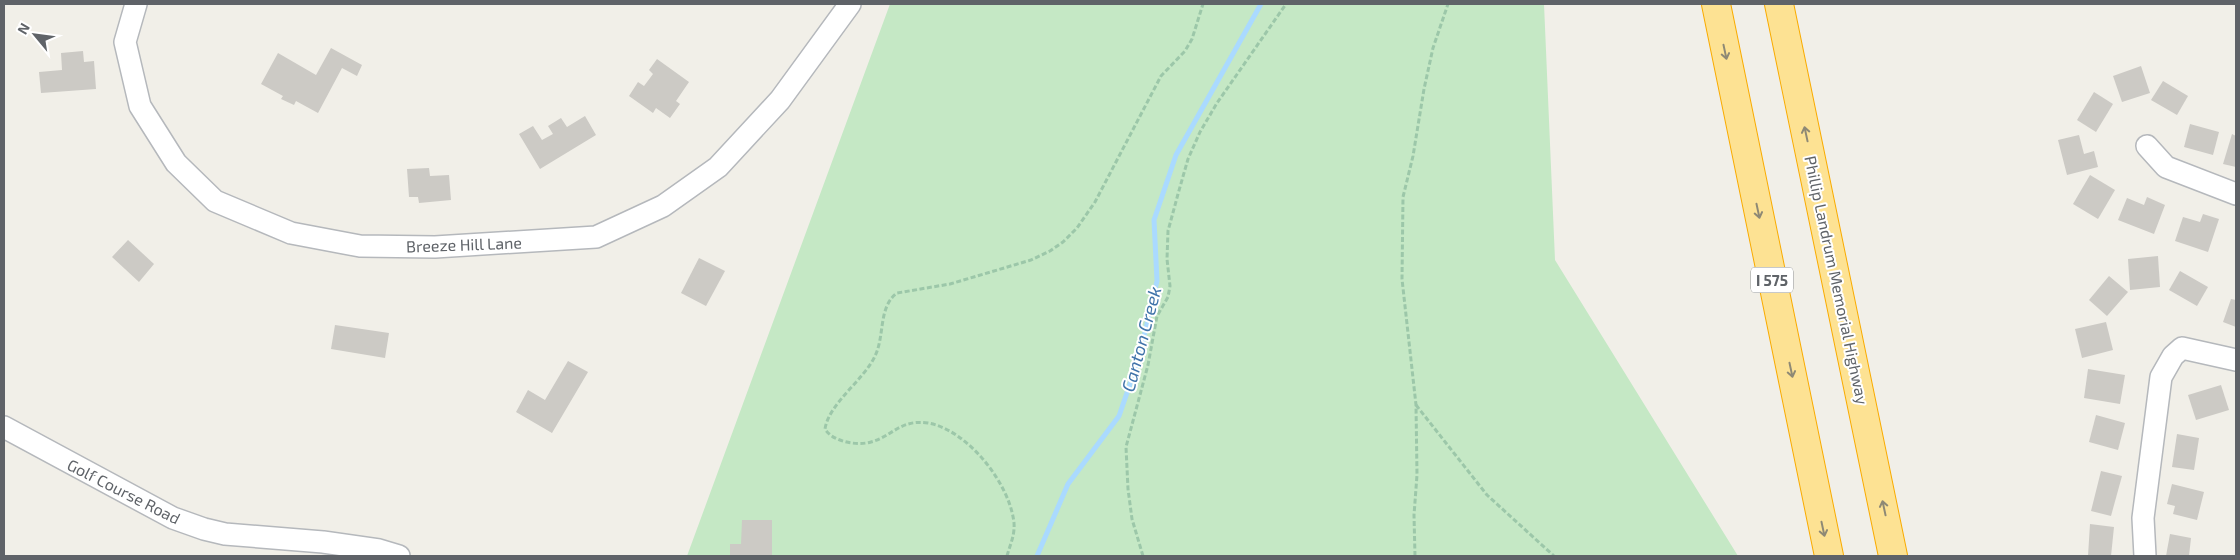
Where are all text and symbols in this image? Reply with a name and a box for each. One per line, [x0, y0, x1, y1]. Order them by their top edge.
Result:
north arrow [10, 10, 60, 60]
text: N [13, 20, 33, 37]
one-way arrow [1721, 43, 1731, 59]
one-way arrow [1801, 126, 1811, 142]
street label: Phillip Landrum Memorial Highway [1801, 154, 1873, 407]
one-way arrow [1754, 202, 1763, 218]
street label: Breeze Hill Lane [406, 232, 522, 256]
road number: I 575 [1751, 268, 1793, 292]
water label: Canton Creek [1116, 284, 1166, 394]
one-way arrow [1786, 362, 1796, 378]
street label: Golf Course Road [64, 454, 184, 528]
one-way arrow [1879, 501, 1888, 517]
one-way arrow [1819, 521, 1828, 537]

